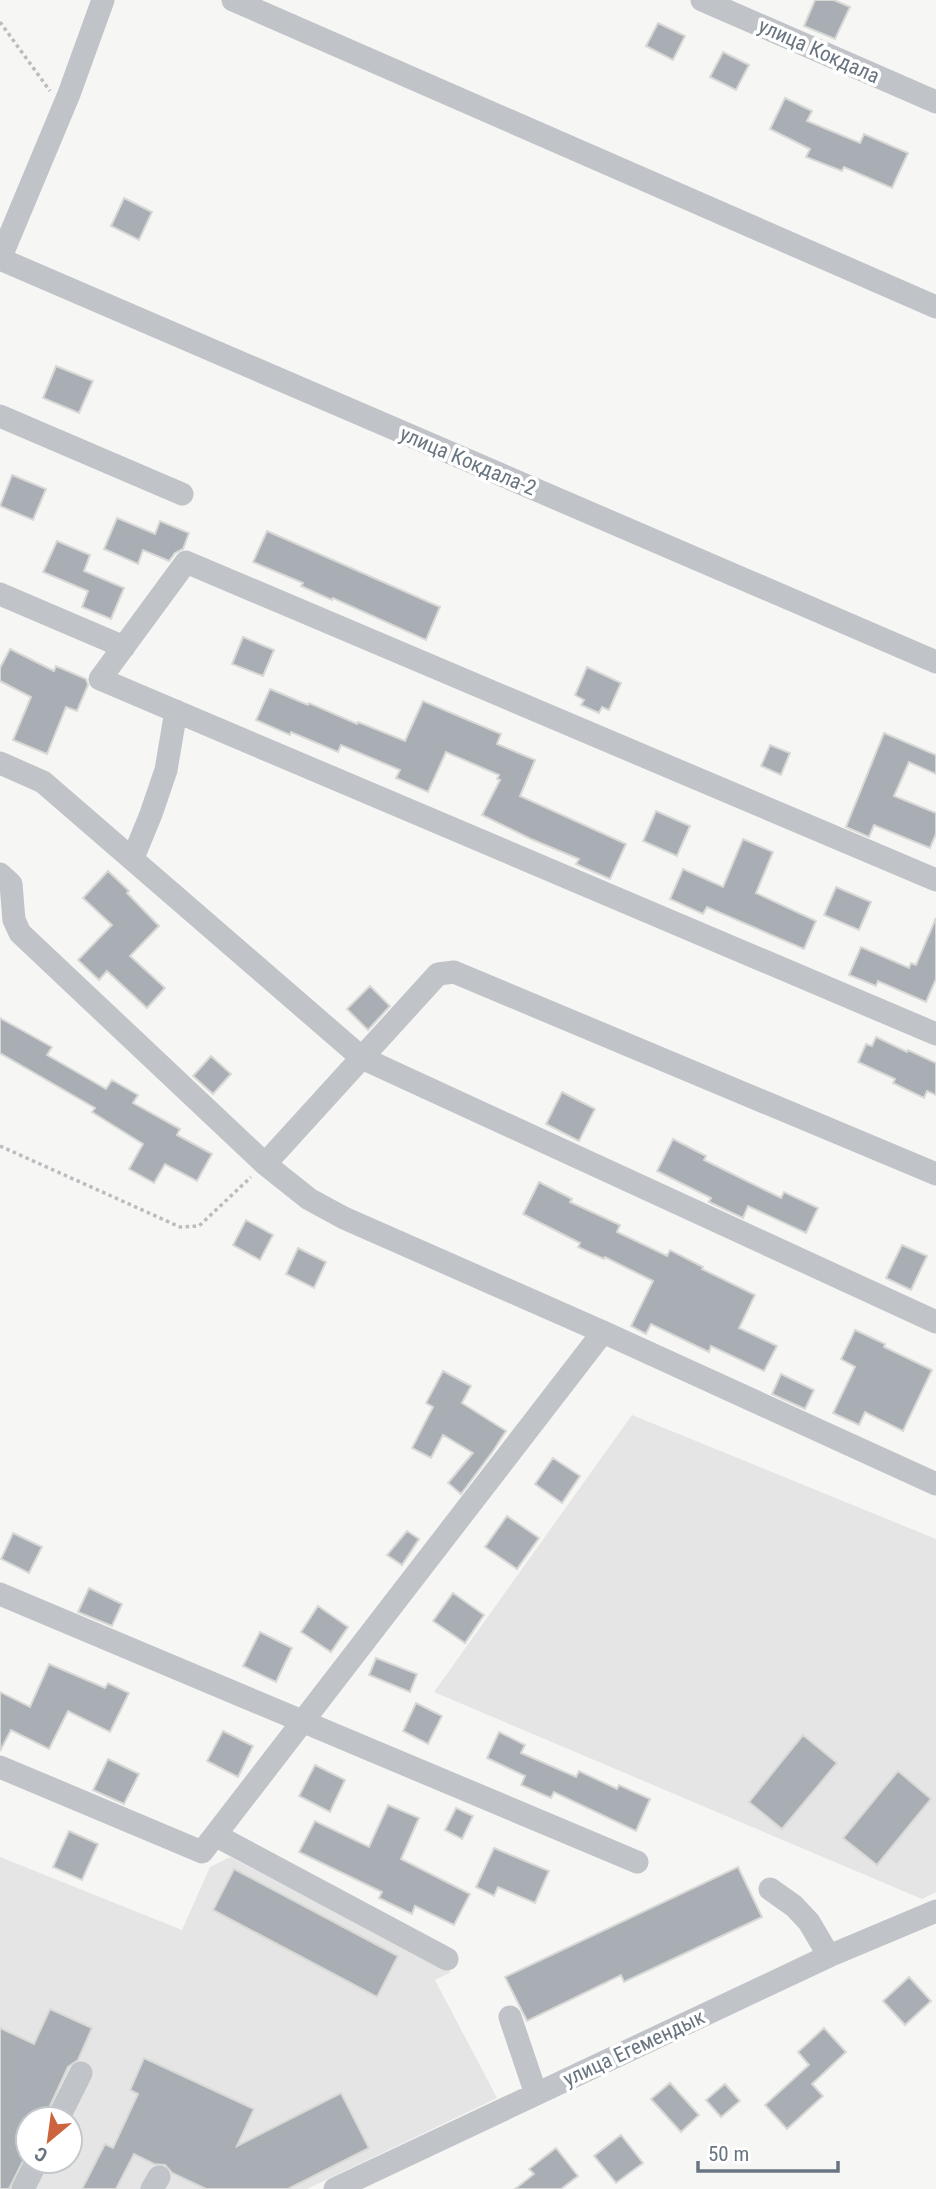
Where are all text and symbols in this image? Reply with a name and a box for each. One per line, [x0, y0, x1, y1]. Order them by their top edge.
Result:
street label: улица Кокдала [755, 14, 883, 88]
street label: улица Кокдала-2 [396, 422, 540, 500]
street label: улица Егемендык [559, 2005, 709, 2091]
north arrow [14, 2105, 84, 2175]
scale bar [698, 2130, 838, 2174]
text: С [31, 2142, 51, 2167]
text: 50 m [708, 2142, 749, 2166]

